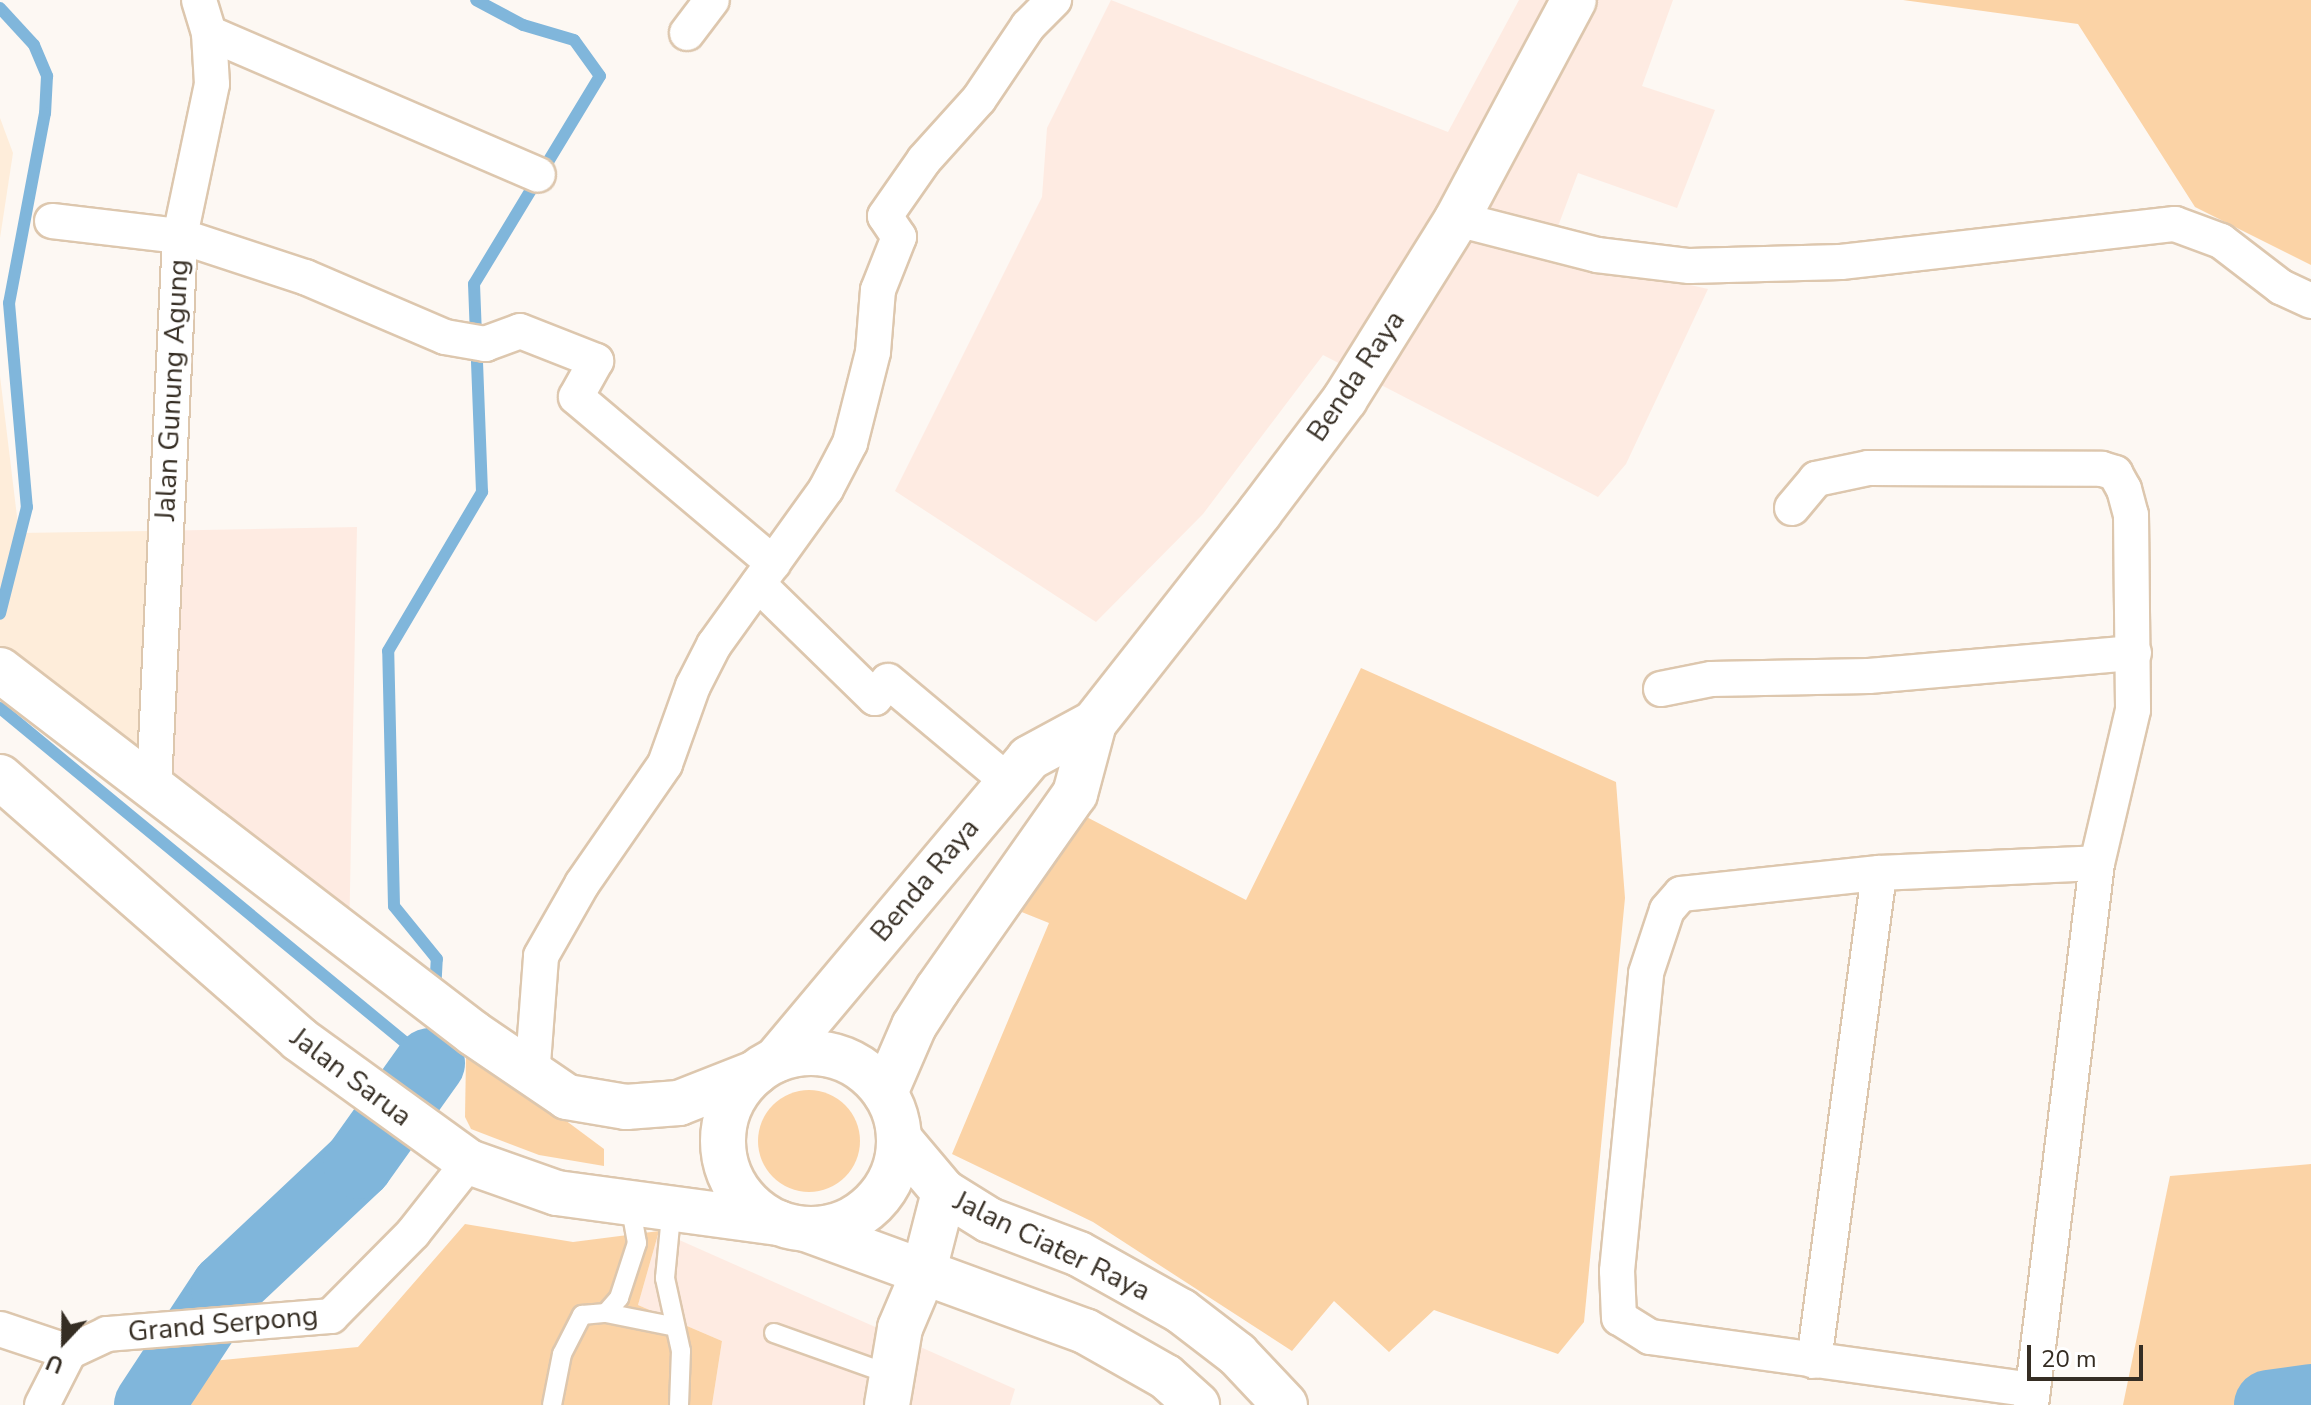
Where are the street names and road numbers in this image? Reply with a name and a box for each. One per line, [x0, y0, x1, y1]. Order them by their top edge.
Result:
street label: Jalan Gunung Agung [148, 258, 196, 522]
street label: Benda Raya [1300, 304, 1412, 448]
street label: Benda Raya [864, 812, 986, 948]
street label: Jalan Sarua [284, 1021, 418, 1133]
street label: Jalan Ciater Raya [948, 1184, 1156, 1308]
street label: Grand Serpong [126, 1299, 320, 1349]

